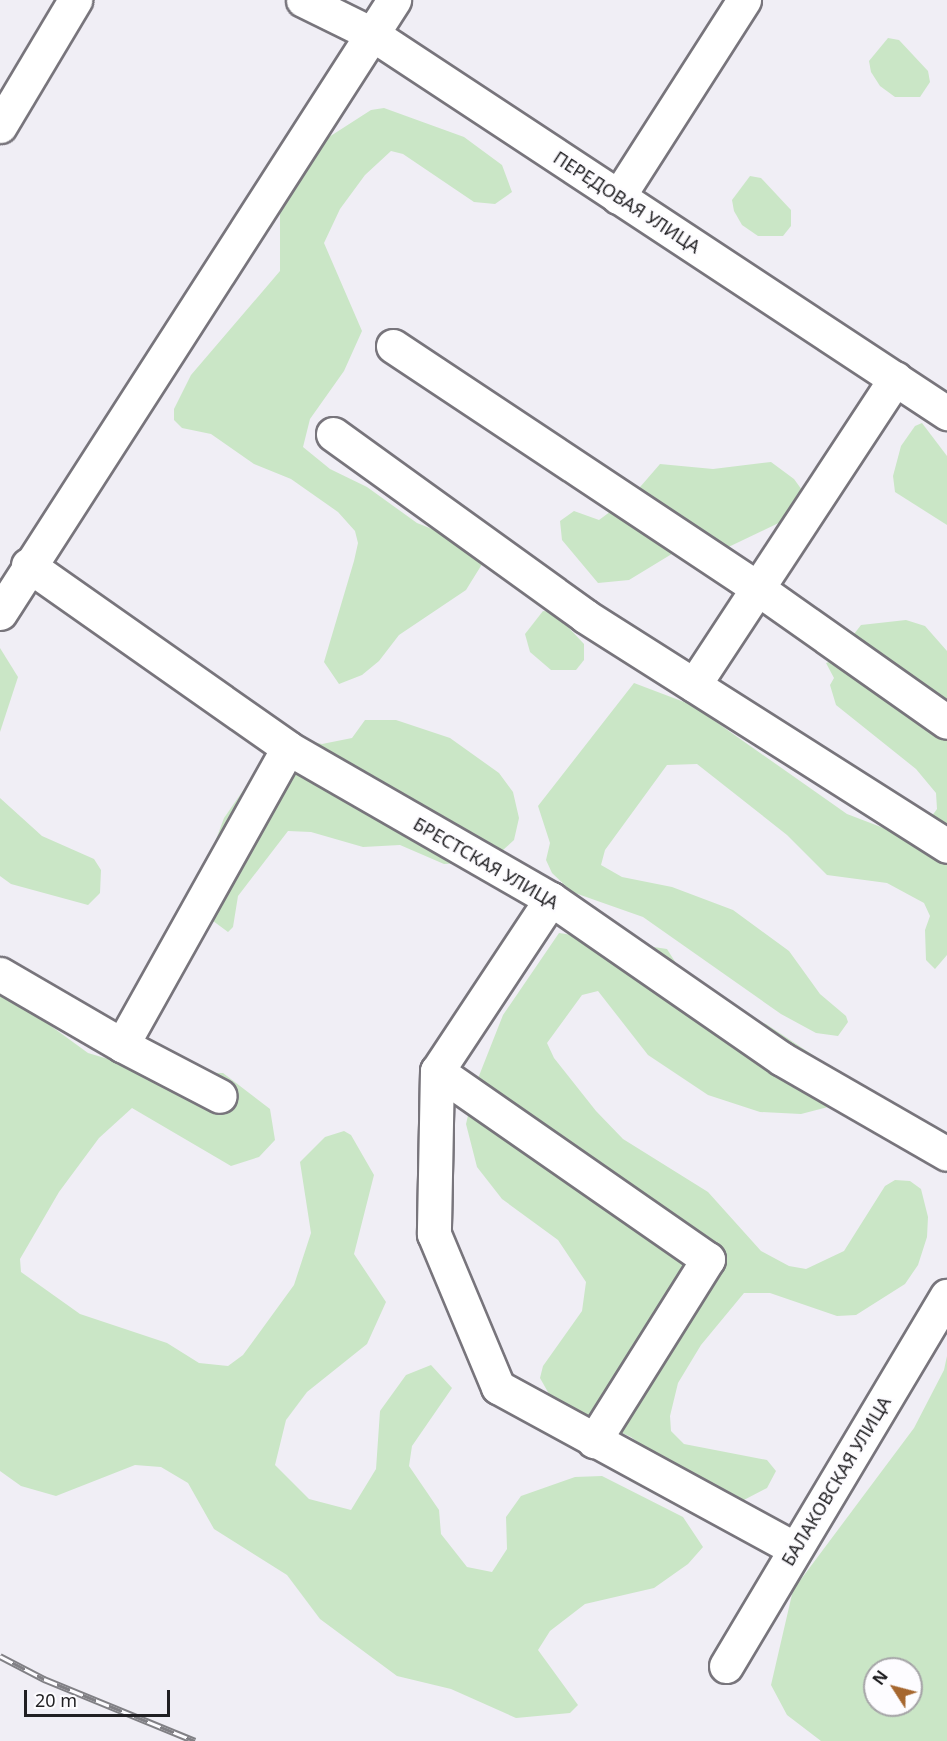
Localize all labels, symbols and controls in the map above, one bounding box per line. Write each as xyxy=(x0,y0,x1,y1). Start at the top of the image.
street label: ПЕРЕДОВАЯ УЛИЦА xyxy=(550,146,704,258)
street label: БРЕСТСКАЯ УЛИЦА xyxy=(410,813,562,913)
street label: БАЛАКОВСКАЯ УЛИЦА xyxy=(777,1392,895,1570)
north arrow xyxy=(863,1657,923,1717)
text: N xyxy=(867,1666,893,1689)
scale bar xyxy=(27,1678,172,1716)
text: 20 m xyxy=(35,1688,77,1712)

